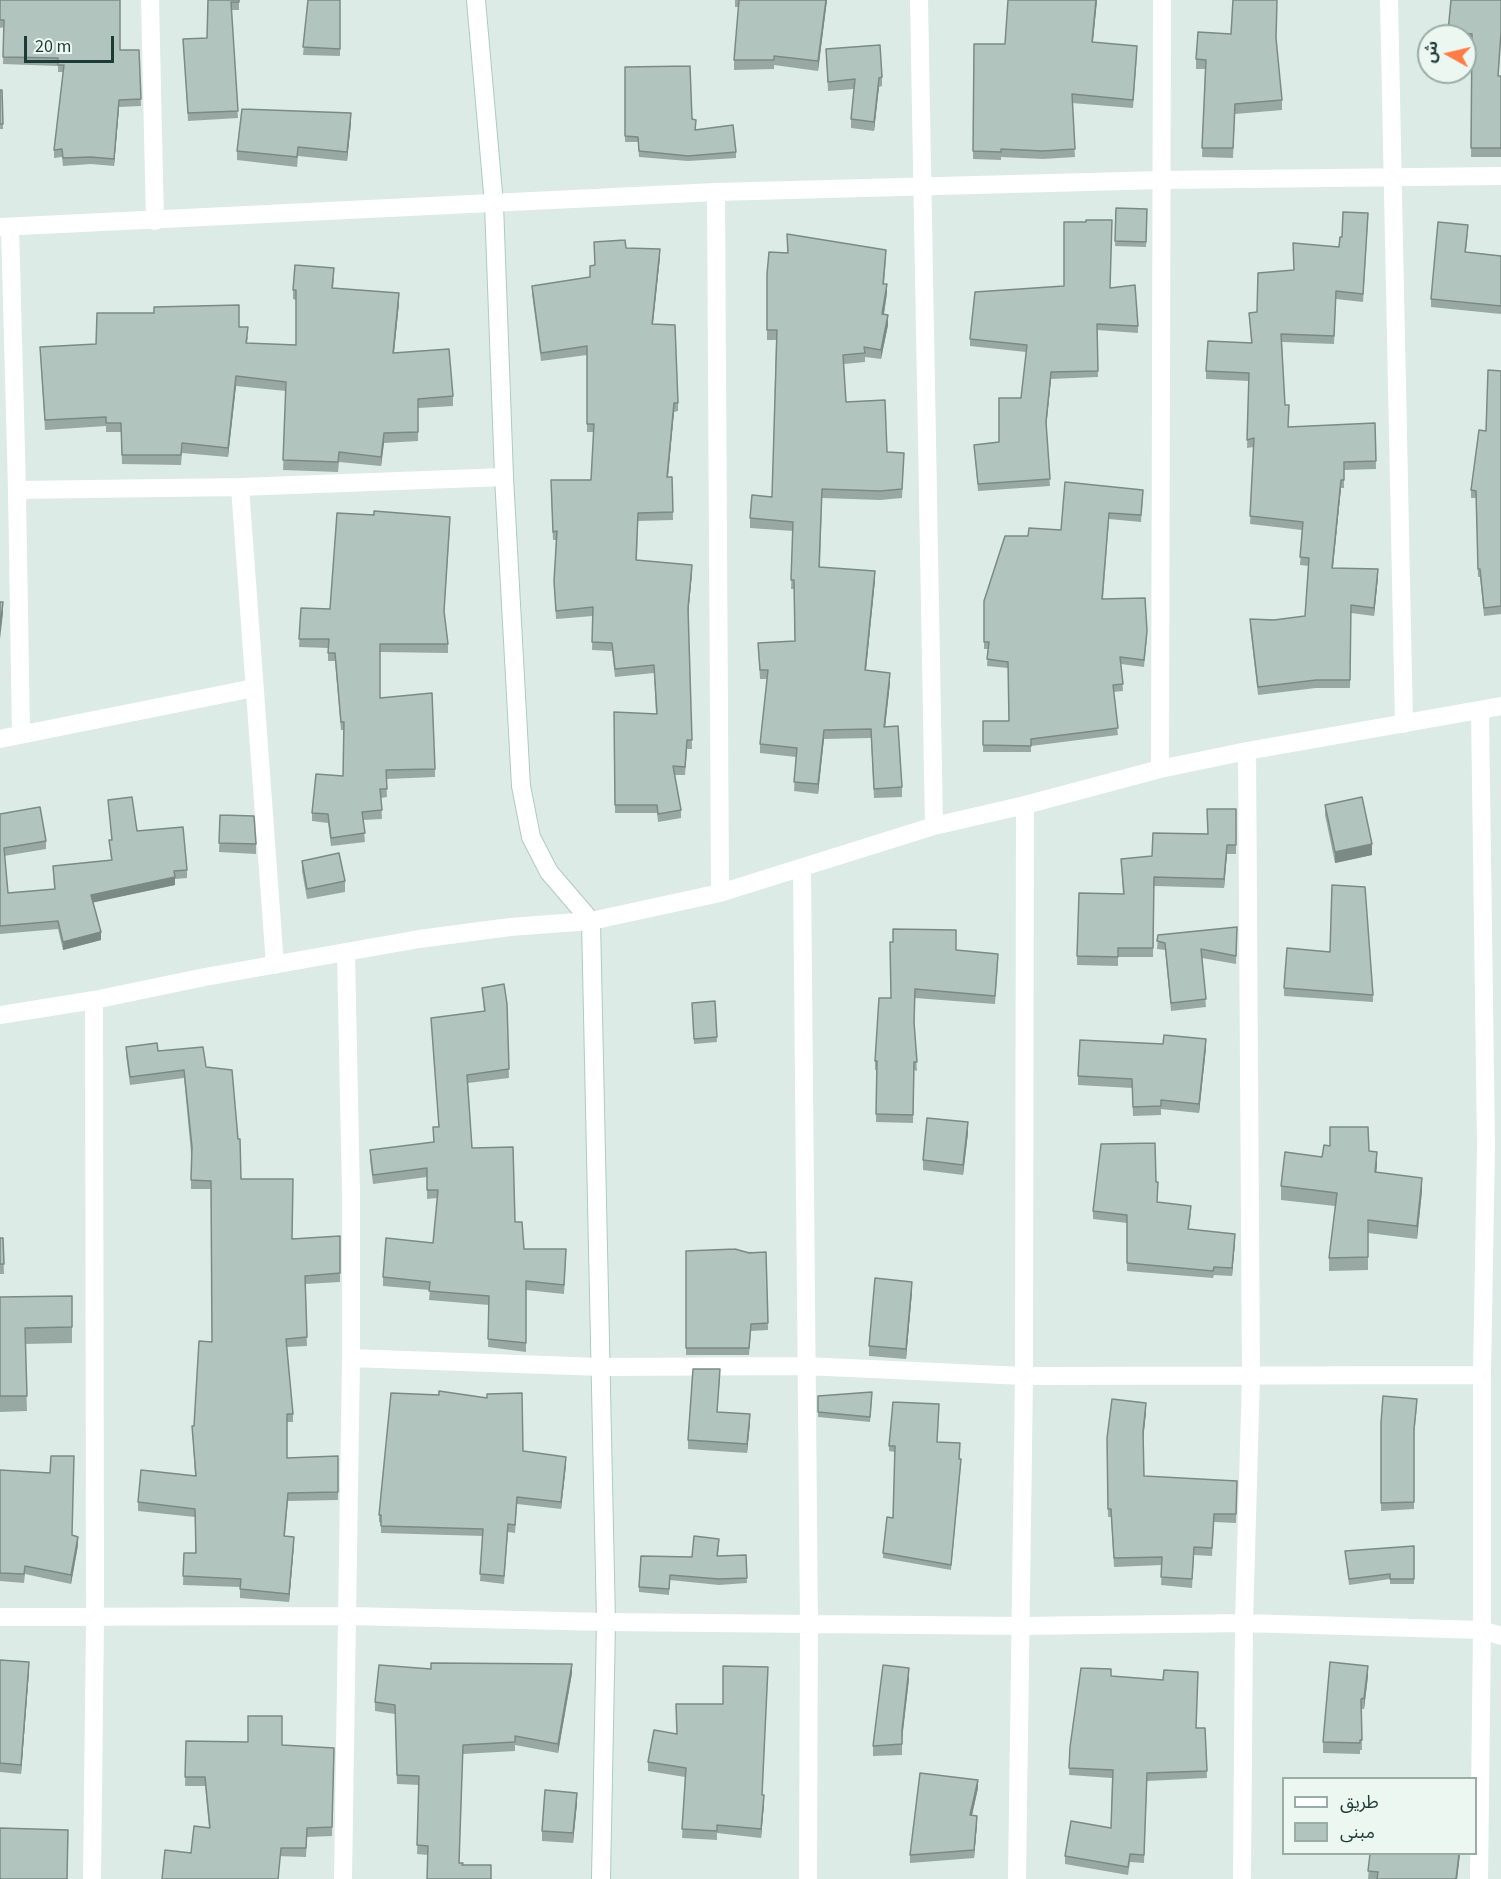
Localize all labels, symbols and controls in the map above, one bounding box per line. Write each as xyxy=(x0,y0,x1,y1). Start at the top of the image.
scale bar xyxy=(27,24,117,62)
north arrow xyxy=(1417,24,1477,84)
text: 20 m xyxy=(35,34,71,59)
text: ش xyxy=(1419,39,1444,64)
legend xyxy=(1282,1777,1477,1855)
text: طريق xyxy=(1340,1790,1379,1815)
text: مبنى xyxy=(1340,1820,1375,1845)

